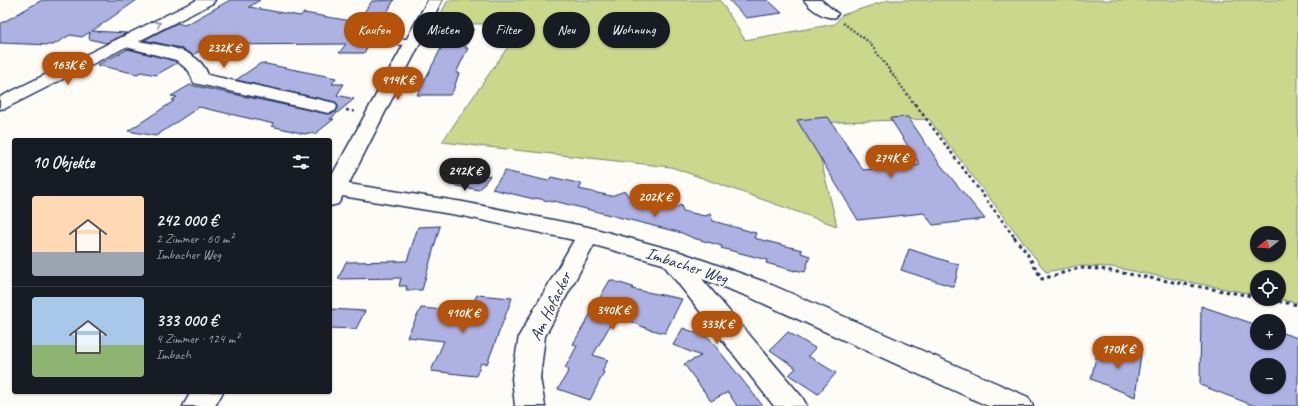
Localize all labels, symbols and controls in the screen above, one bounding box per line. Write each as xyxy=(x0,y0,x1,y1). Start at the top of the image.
chip: Kaufen xyxy=(344,12,405,48)
chip: Mieten xyxy=(413,12,474,48)
chip: Filter xyxy=(482,12,535,48)
chip: Neu xyxy=(543,12,590,48)
chip: Wohnung xyxy=(598,12,670,48)
one-way arrow xyxy=(153,21,161,29)
pin: 232K € xyxy=(191,35,257,69)
text: 232K € xyxy=(207,40,241,56)
pin: 163K € xyxy=(35,52,101,86)
text: 163K € xyxy=(51,57,85,73)
pin: 414K € xyxy=(365,67,431,101)
text: 414K € xyxy=(381,72,415,88)
pin: 274K € xyxy=(858,145,924,179)
text: 274K € xyxy=(874,150,908,166)
icon: filters xyxy=(290,151,312,173)
text: 10 Objekte xyxy=(32,152,95,173)
pin: 242K € xyxy=(432,158,498,192)
text: 242K € xyxy=(448,163,482,179)
pin: 202K € xyxy=(622,184,688,218)
text: 202K € xyxy=(638,189,672,205)
text: 242 000 € xyxy=(156,210,218,231)
icon: home xyxy=(64,212,112,260)
north arrow xyxy=(1250,226,1286,262)
map controls xyxy=(1250,226,1286,394)
text: 2 Zimmer · 60 m² xyxy=(156,231,233,247)
street label: Imbacher Weg xyxy=(643,242,731,289)
text: Imbacher Weg xyxy=(156,247,221,263)
street label: Am Hofacker xyxy=(525,267,577,344)
button: locate xyxy=(1250,270,1286,306)
pin: 340K € xyxy=(580,297,646,331)
pin: 410K € xyxy=(430,300,496,334)
text: 340K € xyxy=(596,302,630,318)
text: 410K € xyxy=(446,305,480,321)
text: 333 000 € xyxy=(156,310,218,331)
pin: 333K € xyxy=(684,311,750,345)
icon: home xyxy=(64,313,112,361)
button: + xyxy=(1250,314,1286,350)
text: 333K € xyxy=(700,316,734,332)
text: 4 Zimmer · 124 m² xyxy=(156,331,239,347)
pin: 170K € xyxy=(1085,336,1151,370)
text: 170K € xyxy=(1101,341,1135,357)
text: Imbach xyxy=(156,347,191,363)
button: − xyxy=(1250,358,1286,394)

